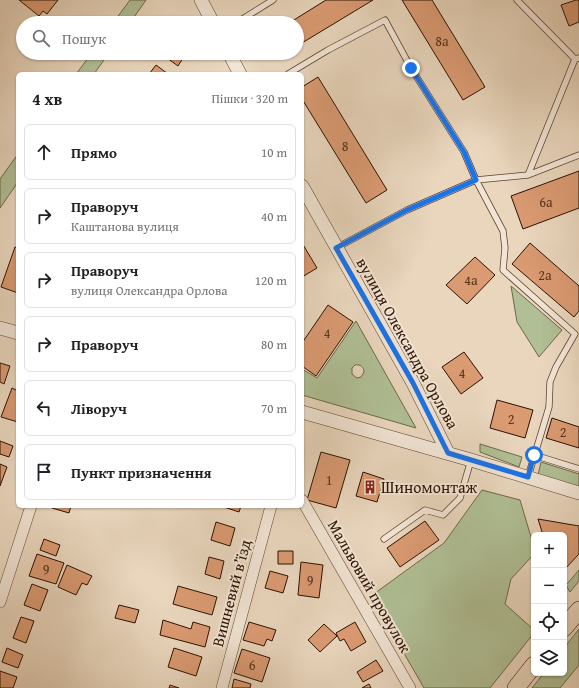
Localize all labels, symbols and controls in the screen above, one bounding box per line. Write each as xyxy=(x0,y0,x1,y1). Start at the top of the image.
search box xyxy=(16,16,304,60)
icon: search xyxy=(30,27,52,49)
text: Пошук xyxy=(62,28,106,49)
house number: 8а xyxy=(435,31,449,51)
route end xyxy=(402,59,420,77)
text: 4 хв xyxy=(32,86,62,111)
text: Пішки · 320 m xyxy=(211,89,288,108)
house number: 8 xyxy=(342,136,349,156)
icon: ahead xyxy=(33,141,55,163)
text: Прямо xyxy=(71,142,117,163)
text: 10 m xyxy=(261,143,287,162)
house number: 6а xyxy=(539,192,553,212)
text: Праворуч xyxy=(71,196,138,217)
icon: right xyxy=(33,205,55,227)
text: 40 m xyxy=(261,207,287,226)
text: Каштанова вулиця xyxy=(71,217,179,236)
street label: вулиця Олександра Орлова xyxy=(351,253,465,433)
text: Праворуч xyxy=(71,260,138,281)
house number: 2а xyxy=(538,265,552,285)
icon: right xyxy=(33,269,55,291)
house number: 4а xyxy=(464,270,478,290)
text: 120 m xyxy=(255,271,287,290)
text: вулиця Олександра Орлова xyxy=(71,281,227,300)
house number: 4 xyxy=(324,323,331,343)
icon: right xyxy=(33,333,55,355)
text: Праворуч xyxy=(71,334,138,355)
text: 80 m xyxy=(261,335,287,354)
house number: 4 xyxy=(459,363,466,383)
icon: left xyxy=(33,397,55,419)
text: Ліворуч xyxy=(71,398,127,419)
text: 70 m xyxy=(261,399,287,418)
house number: 2 xyxy=(508,409,514,429)
house number: 2 xyxy=(560,422,566,442)
route start xyxy=(525,446,543,464)
icon: arrive xyxy=(33,461,55,483)
text: Пункт призначення xyxy=(71,462,212,483)
house number: 1 xyxy=(326,470,332,490)
place label: Шиномонтаж xyxy=(381,475,478,499)
building icon: Шиномонтаж xyxy=(362,479,378,495)
street label: Мальвовий провулок xyxy=(322,515,418,657)
map controls xyxy=(531,532,567,676)
button: + xyxy=(531,532,567,568)
street label: Вишневий в’їзд xyxy=(205,536,257,649)
house number: 9 xyxy=(43,559,50,579)
button: − xyxy=(531,568,567,604)
house number: 9 xyxy=(307,570,314,590)
button: locate xyxy=(531,604,567,640)
button: layers xyxy=(531,640,567,676)
house number: 6 xyxy=(249,655,256,675)

